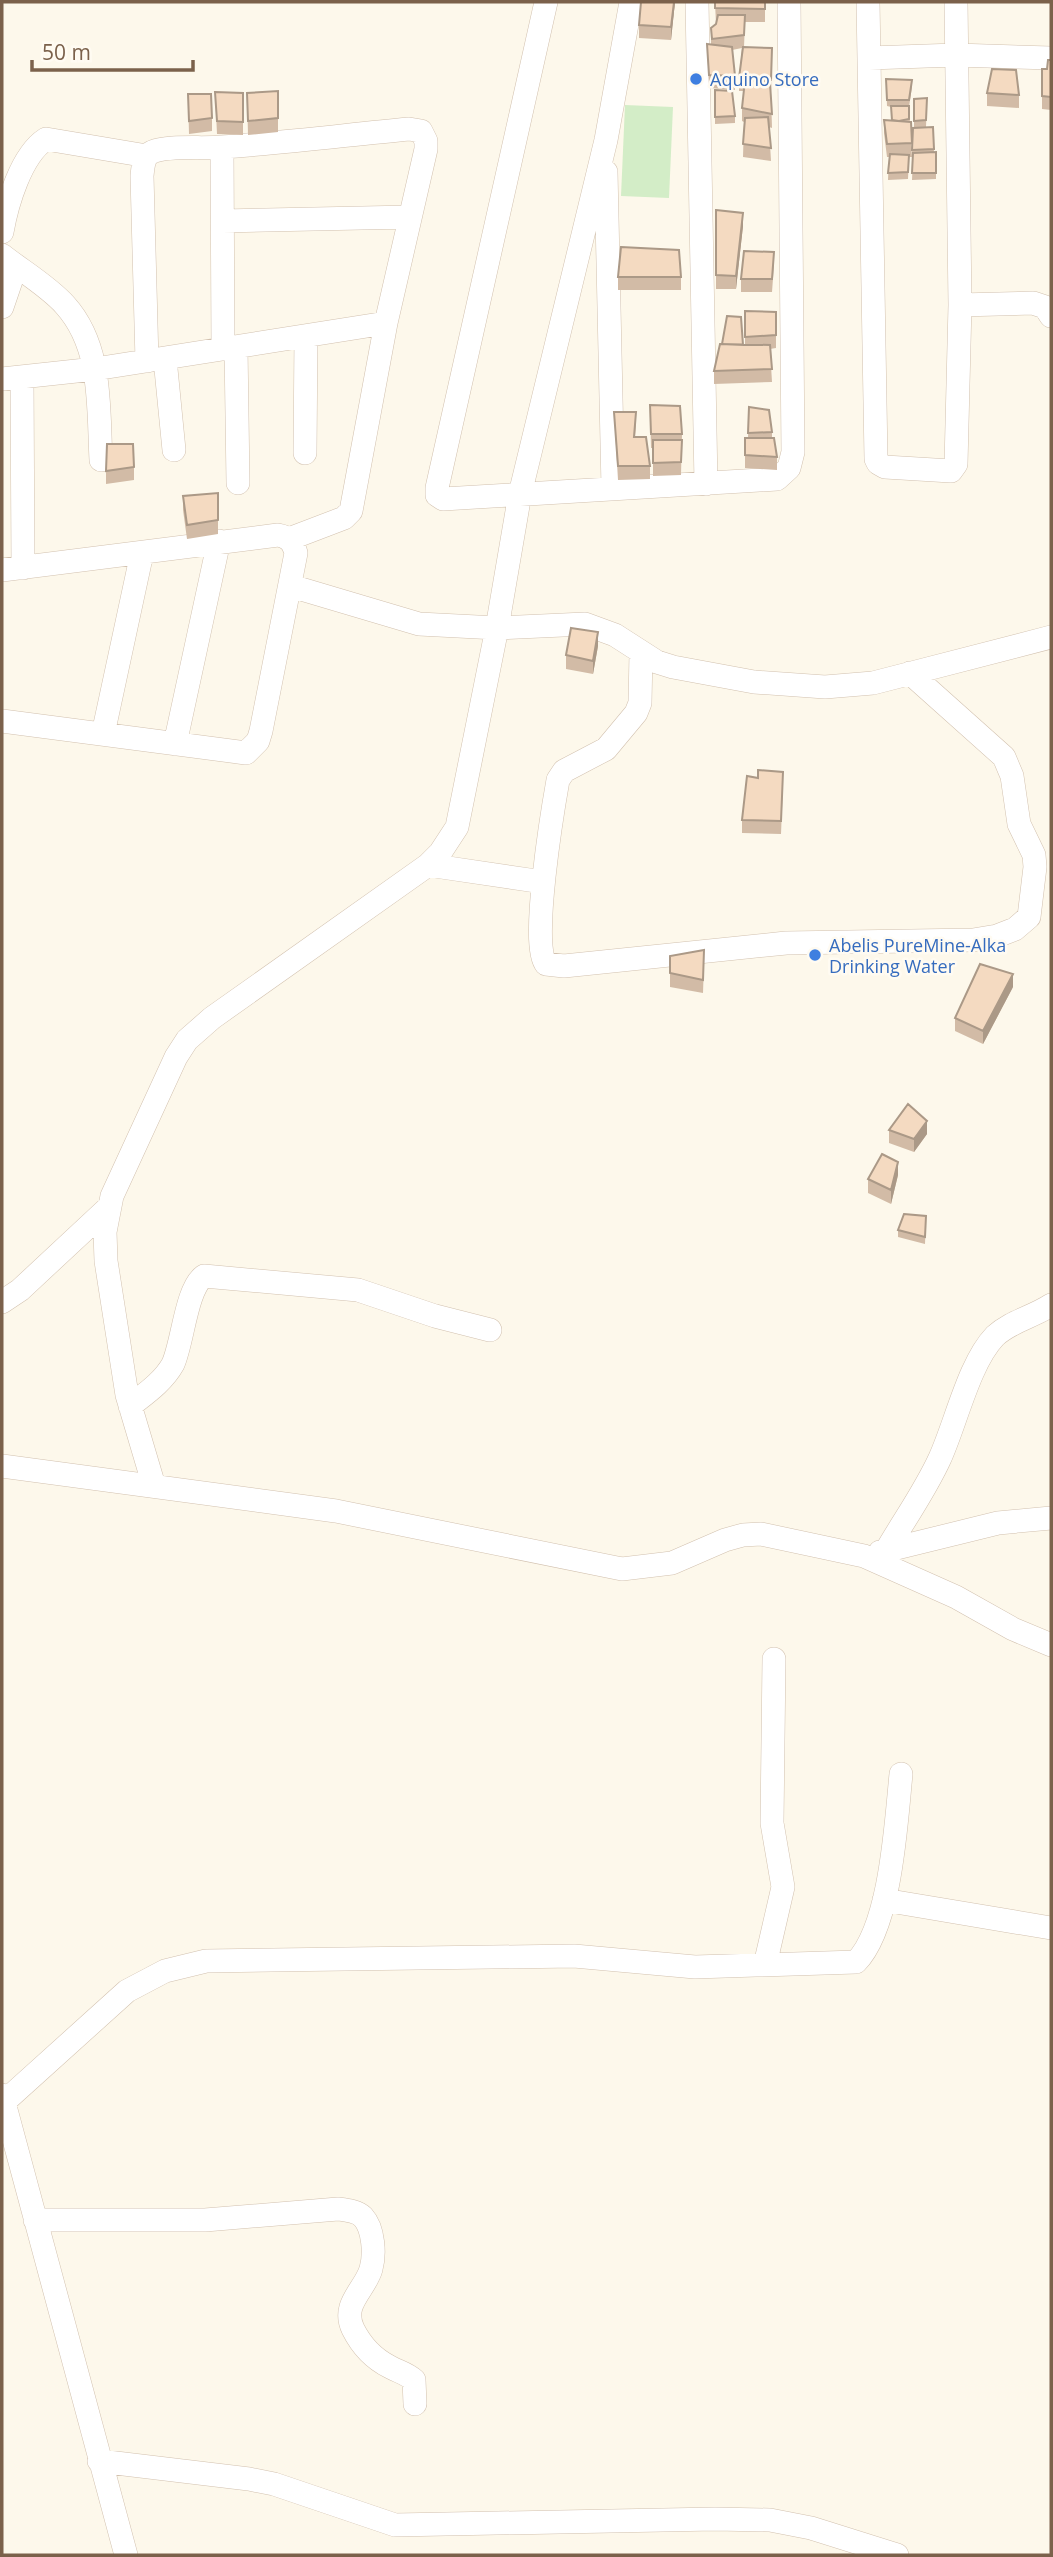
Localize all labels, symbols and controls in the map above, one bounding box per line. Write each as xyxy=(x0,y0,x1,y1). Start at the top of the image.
scale bar xyxy=(32,28,192,72)
text: 50 m xyxy=(42,38,91,66)
place label: Aquino Store xyxy=(710,67,819,91)
marker: Aquino Store xyxy=(688,71,704,87)
place label: Abelis PureMine-Alka Drinking Water xyxy=(829,933,1006,978)
marker: Abelis PureMine-Alka Drinking Water xyxy=(807,947,823,963)

